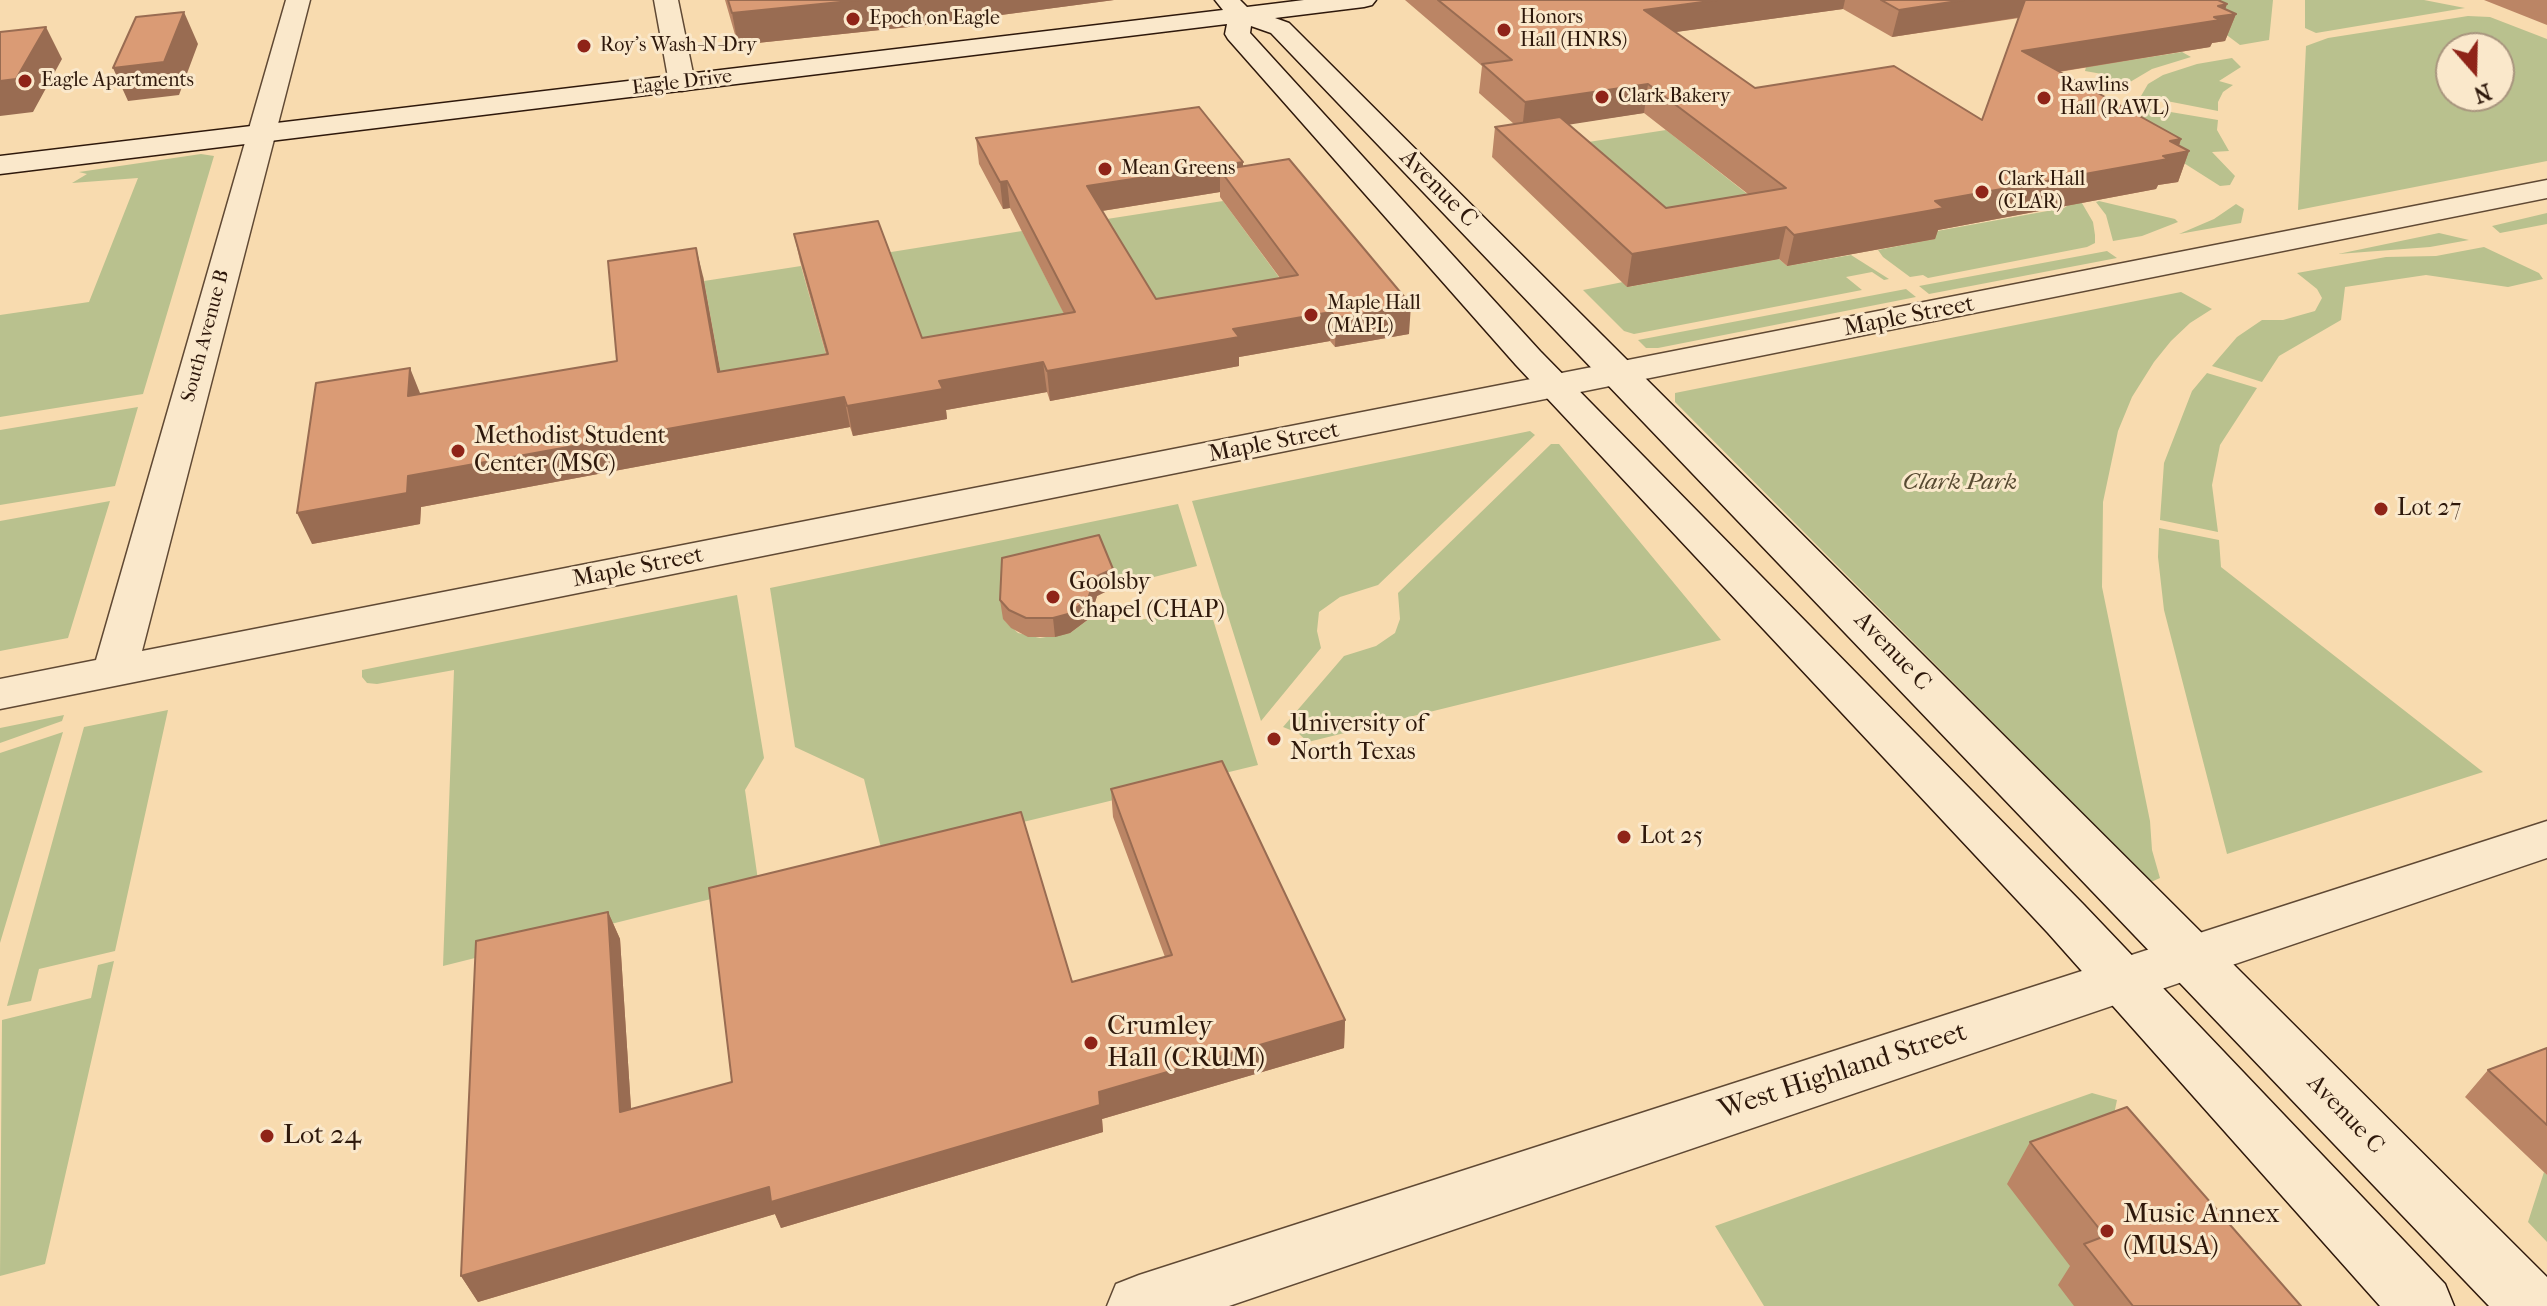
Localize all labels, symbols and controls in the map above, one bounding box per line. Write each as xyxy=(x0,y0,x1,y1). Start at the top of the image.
place label: Honors Hall (HNRS) xyxy=(1520,6,1627,53)
place label: Epoch on Eagle xyxy=(869,7,1000,31)
marker: Epoch on Eagle xyxy=(844,10,862,28)
marker: Honors Hall (HNRS) xyxy=(1495,21,1513,39)
north arrow xyxy=(2435,32,2515,112)
place label: Roy's Wash-N-Dry xyxy=(600,34,757,58)
marker: Roy's Wash-N-Dry xyxy=(575,37,593,55)
street label: Eagle Drive xyxy=(631,65,733,101)
place label: Eagle Apartments xyxy=(41,69,194,93)
marker: Eagle Apartments xyxy=(16,72,34,90)
place label: Rawlins Hall (RAWL) xyxy=(2060,74,2169,121)
text: N xyxy=(2470,78,2495,108)
place label: Clark Bakery xyxy=(1618,85,1730,109)
marker: Clark Bakery xyxy=(1593,88,1611,106)
marker: Rawlins Hall (RAWL) xyxy=(2035,89,2053,107)
street label: Avenue C xyxy=(1393,144,1483,234)
place label: Mean Greens xyxy=(1121,157,1235,181)
marker: Mean Greens xyxy=(1096,160,1114,178)
place label: Clark Hall (CLAR) xyxy=(1998,168,2085,215)
marker: Clark Hall (CLAR) xyxy=(1973,183,1991,201)
street label: South Avenue B xyxy=(177,267,235,405)
street label: Maple Street xyxy=(1841,290,1977,344)
place label: Maple Hall (MAPL) xyxy=(1327,292,1421,339)
marker: Maple Hall (MAPL) xyxy=(1302,306,1320,324)
street label: Maple Street xyxy=(1206,416,1342,470)
place label: Methodist Student Center (MSC) xyxy=(474,423,666,479)
marker: Methodist Student Center (MSC) xyxy=(449,442,467,460)
park label: Clark Park xyxy=(1903,469,2017,497)
place label: Lot 27 xyxy=(2397,495,2461,523)
marker: Lot 27 xyxy=(2372,500,2390,518)
street label: Maple Street xyxy=(570,541,706,595)
place label: Goolsby Chapel (CHAP) xyxy=(1069,569,1225,625)
marker: Goolsby Chapel (CHAP) xyxy=(1044,588,1062,606)
street label: Avenue C xyxy=(1847,606,1937,698)
place label: University of North Texas xyxy=(1290,711,1425,767)
marker: University of North Texas xyxy=(1265,730,1283,748)
place label: Lot 25 xyxy=(1640,823,1703,851)
marker: Lot 25 xyxy=(1615,828,1633,846)
place label: Crumley Hall (CRUM) xyxy=(1107,1010,1265,1076)
street label: West Highland Street xyxy=(1715,1016,1971,1128)
marker: Crumley Hall (CRUM) xyxy=(1082,1034,1100,1052)
street label: Avenue C xyxy=(2300,1069,2390,1161)
place label: Lot 24 xyxy=(283,1119,361,1153)
marker: Lot 24 xyxy=(258,1127,276,1145)
place label: Music Annex (MUSA) xyxy=(2123,1198,2280,1264)
marker: Music Annex (MUSA) xyxy=(2098,1222,2116,1240)

